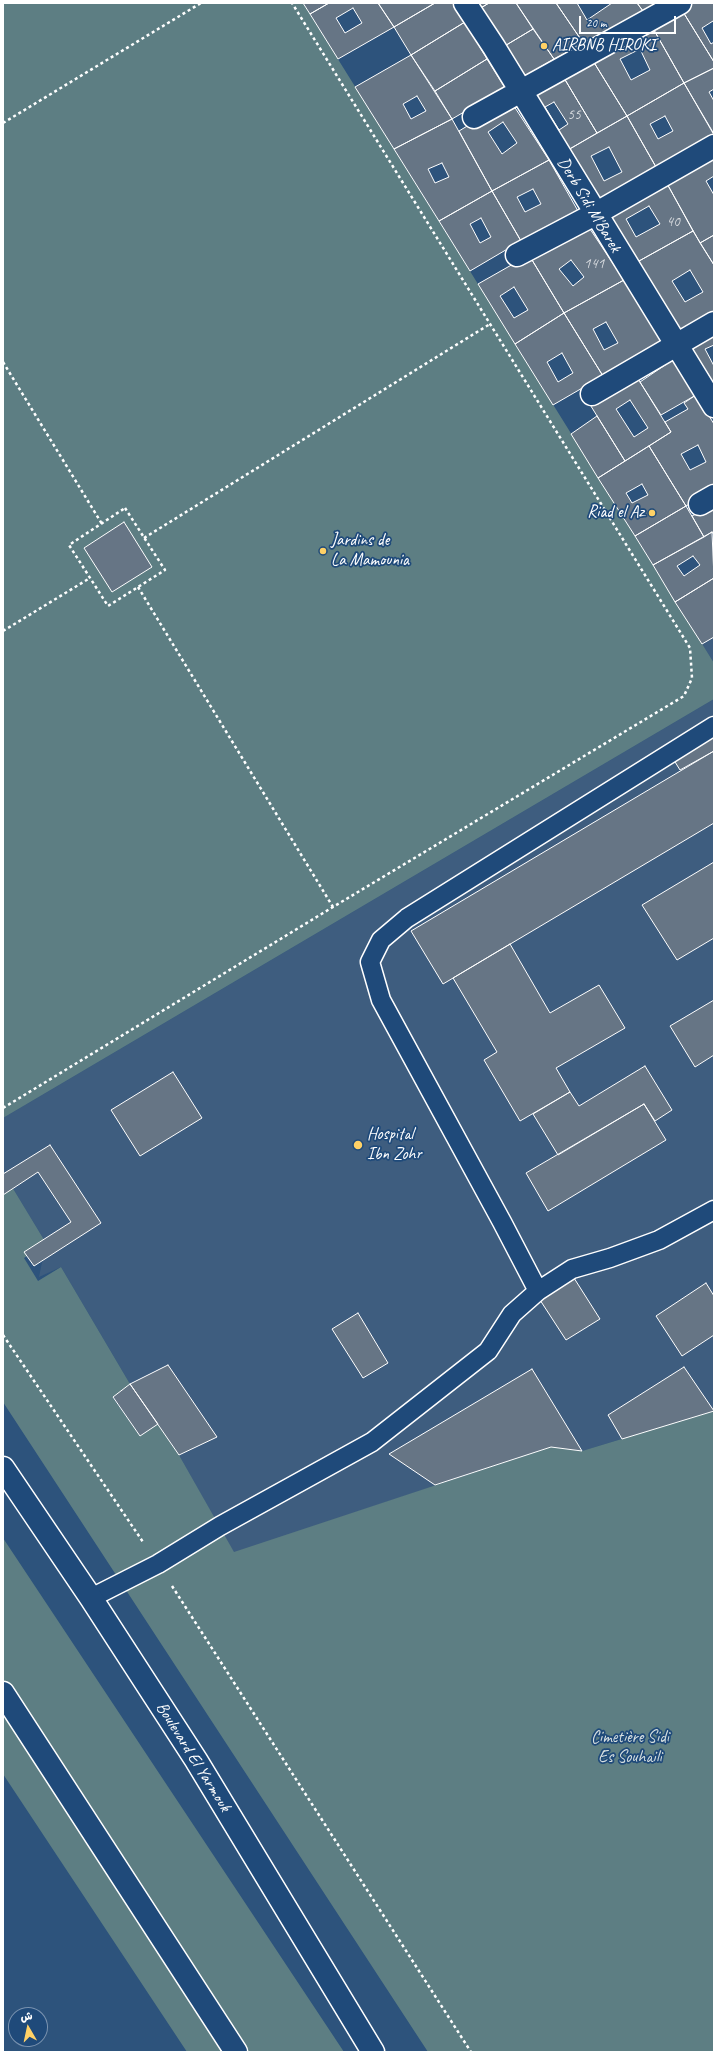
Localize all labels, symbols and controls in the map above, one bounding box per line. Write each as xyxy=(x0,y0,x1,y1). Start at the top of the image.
scale bar xyxy=(581,8,678,34)
text: 20 m xyxy=(586,15,606,31)
place label: AIRBNB HIROKI xyxy=(552,36,656,56)
marker: AIRBNB HIROKI xyxy=(539,41,549,51)
house number: 55 xyxy=(567,106,581,124)
street label: Derb Sidi M'Barek xyxy=(553,154,625,256)
house number: 40 xyxy=(666,213,680,231)
house number: 141 xyxy=(584,255,604,273)
place label: Riad el Az xyxy=(587,503,644,523)
marker: Riad el Az xyxy=(647,508,657,518)
place label: Jardins de La Mamounia xyxy=(331,531,409,571)
marker: Jardins de La Mamounia xyxy=(318,546,328,556)
place label: Hospital Ibn Zohr xyxy=(367,1125,422,1165)
marker: Hospital Ibn Zohr xyxy=(352,1139,364,1151)
street label: Boulevard El Yarmouk xyxy=(151,1698,235,1816)
park label: Cimetière Sidi Es Souhaili xyxy=(591,1728,669,1768)
north arrow xyxy=(8,2007,48,2047)
text: ش xyxy=(19,2008,33,2024)

